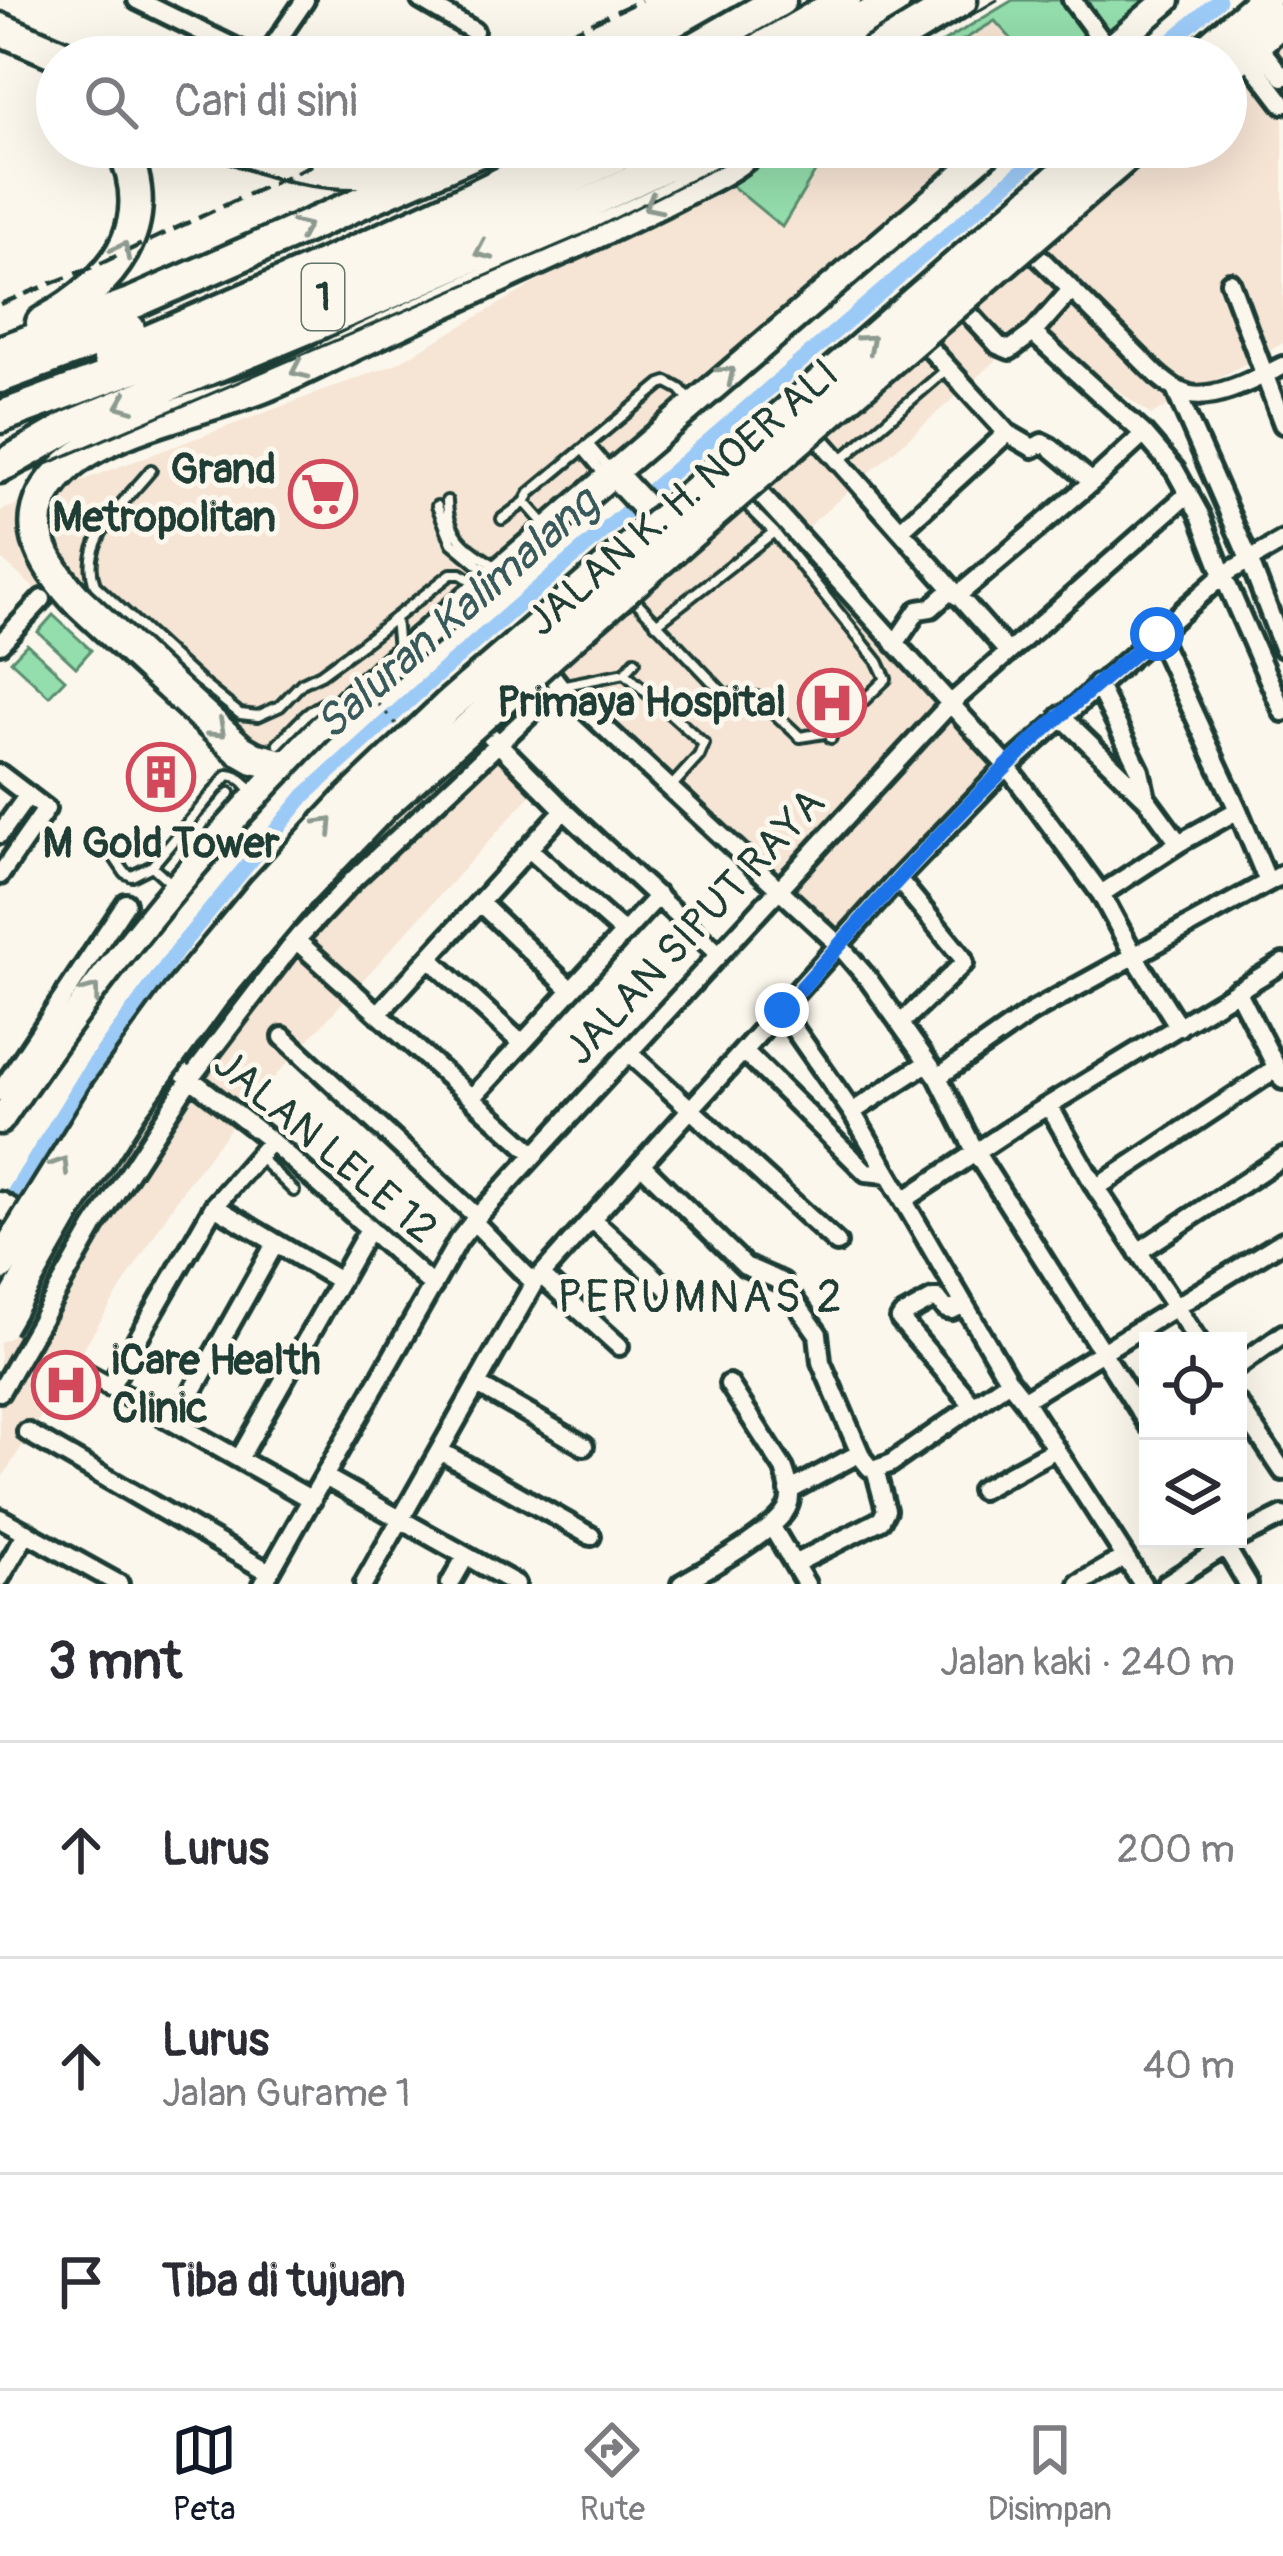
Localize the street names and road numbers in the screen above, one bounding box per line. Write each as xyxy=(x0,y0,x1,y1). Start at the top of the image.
road number: 1 xyxy=(302,264,344,330)
street label: JALAN K. H. NOER ALI xyxy=(516,348,850,648)
street label: JALAN SIPUT RAYA xyxy=(554,778,836,1076)
street label: JALAN LELE 12 xyxy=(203,1038,447,1256)

